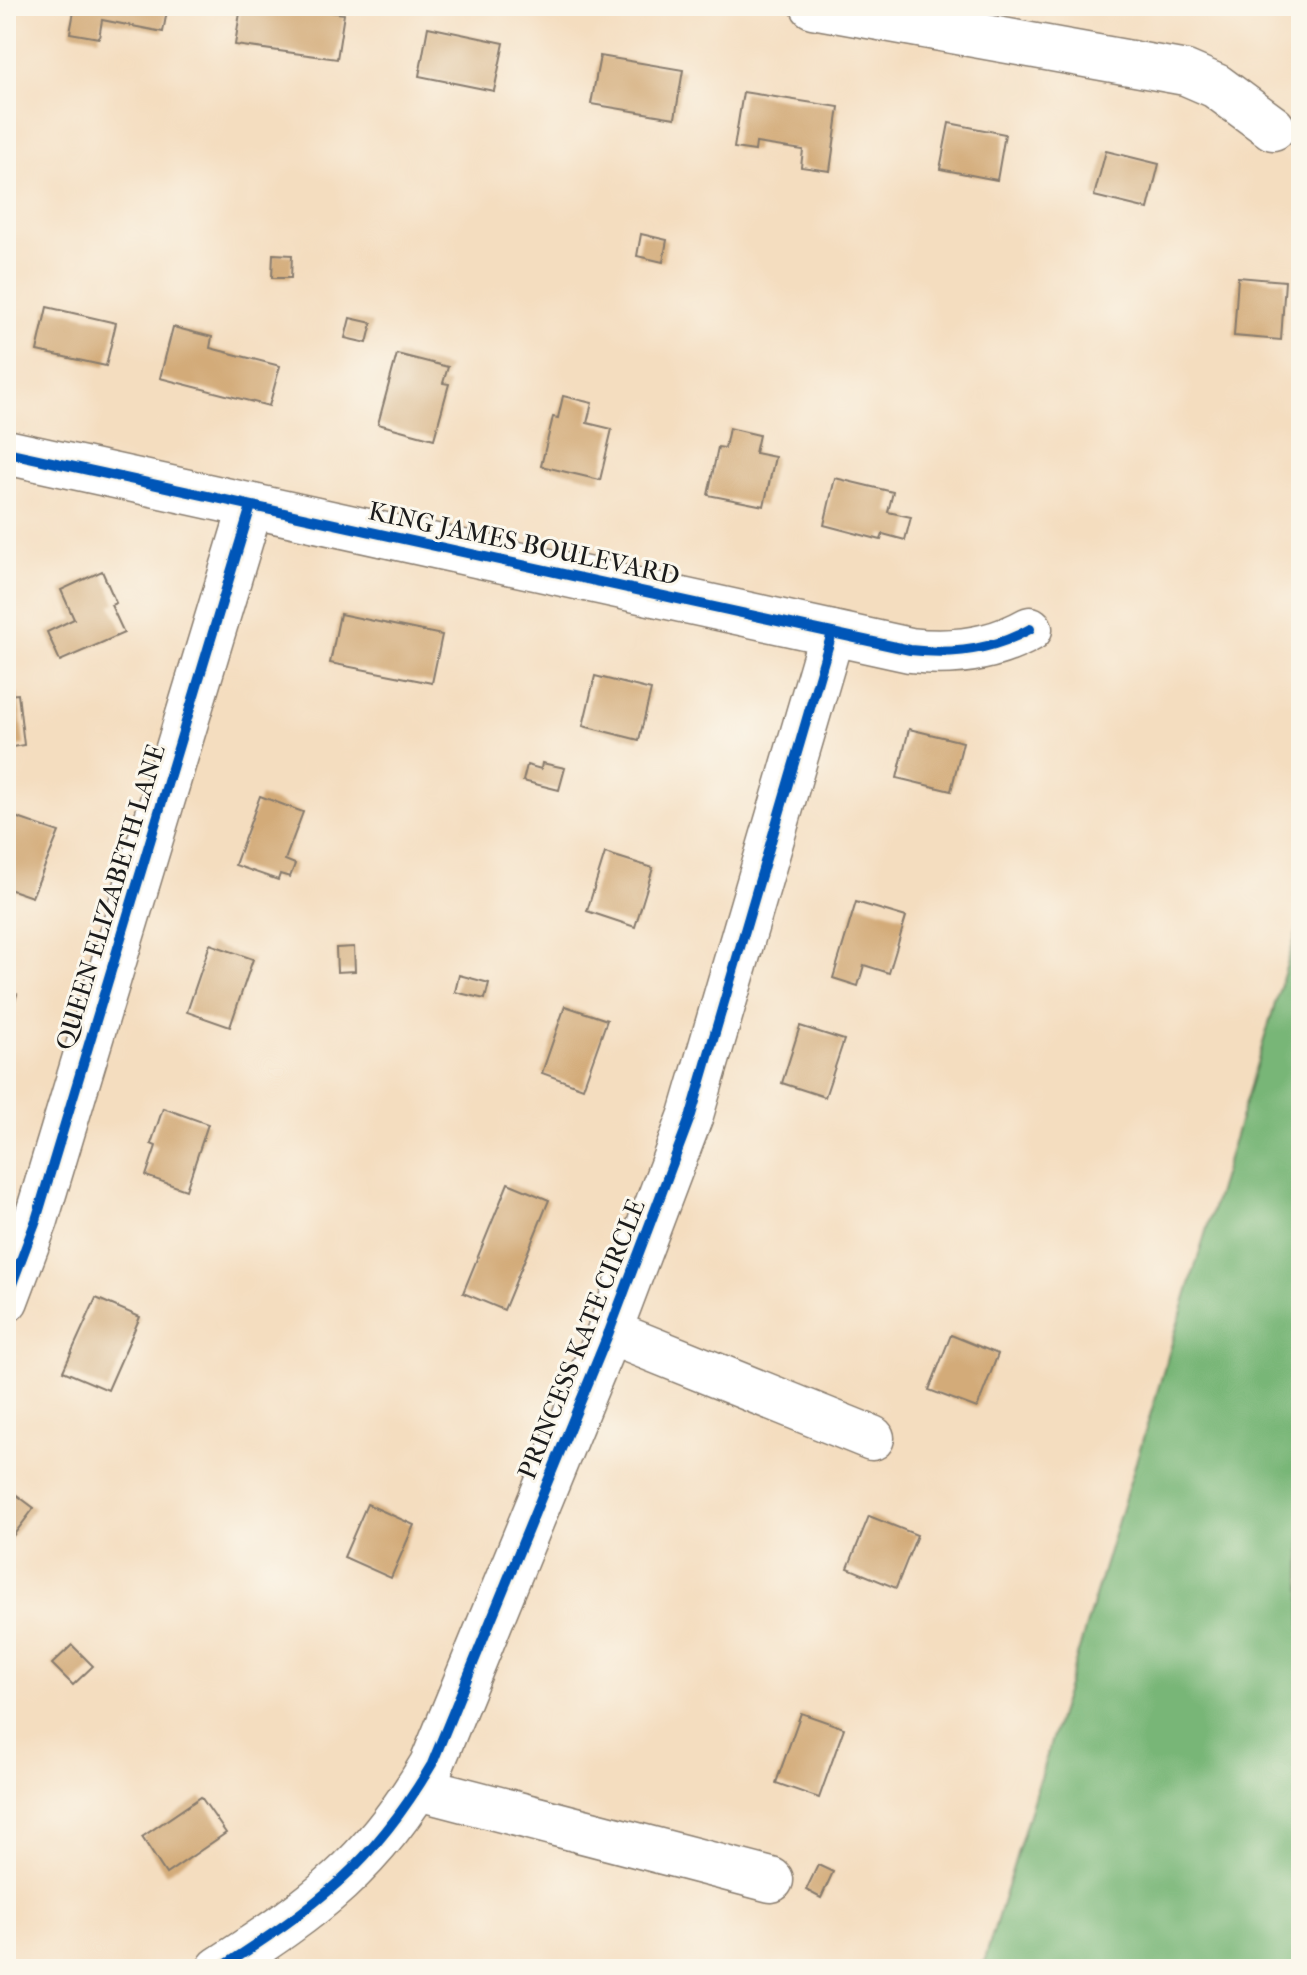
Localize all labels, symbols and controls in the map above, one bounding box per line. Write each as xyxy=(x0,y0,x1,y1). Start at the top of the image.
street label: KING JAMES BOULEVARD xyxy=(365,495,682,592)
street label: QUEEN ELIZABETH LANE xyxy=(49,740,172,1054)
street label: PRINCESS KATE CIRCLE xyxy=(511,1195,652,1484)

